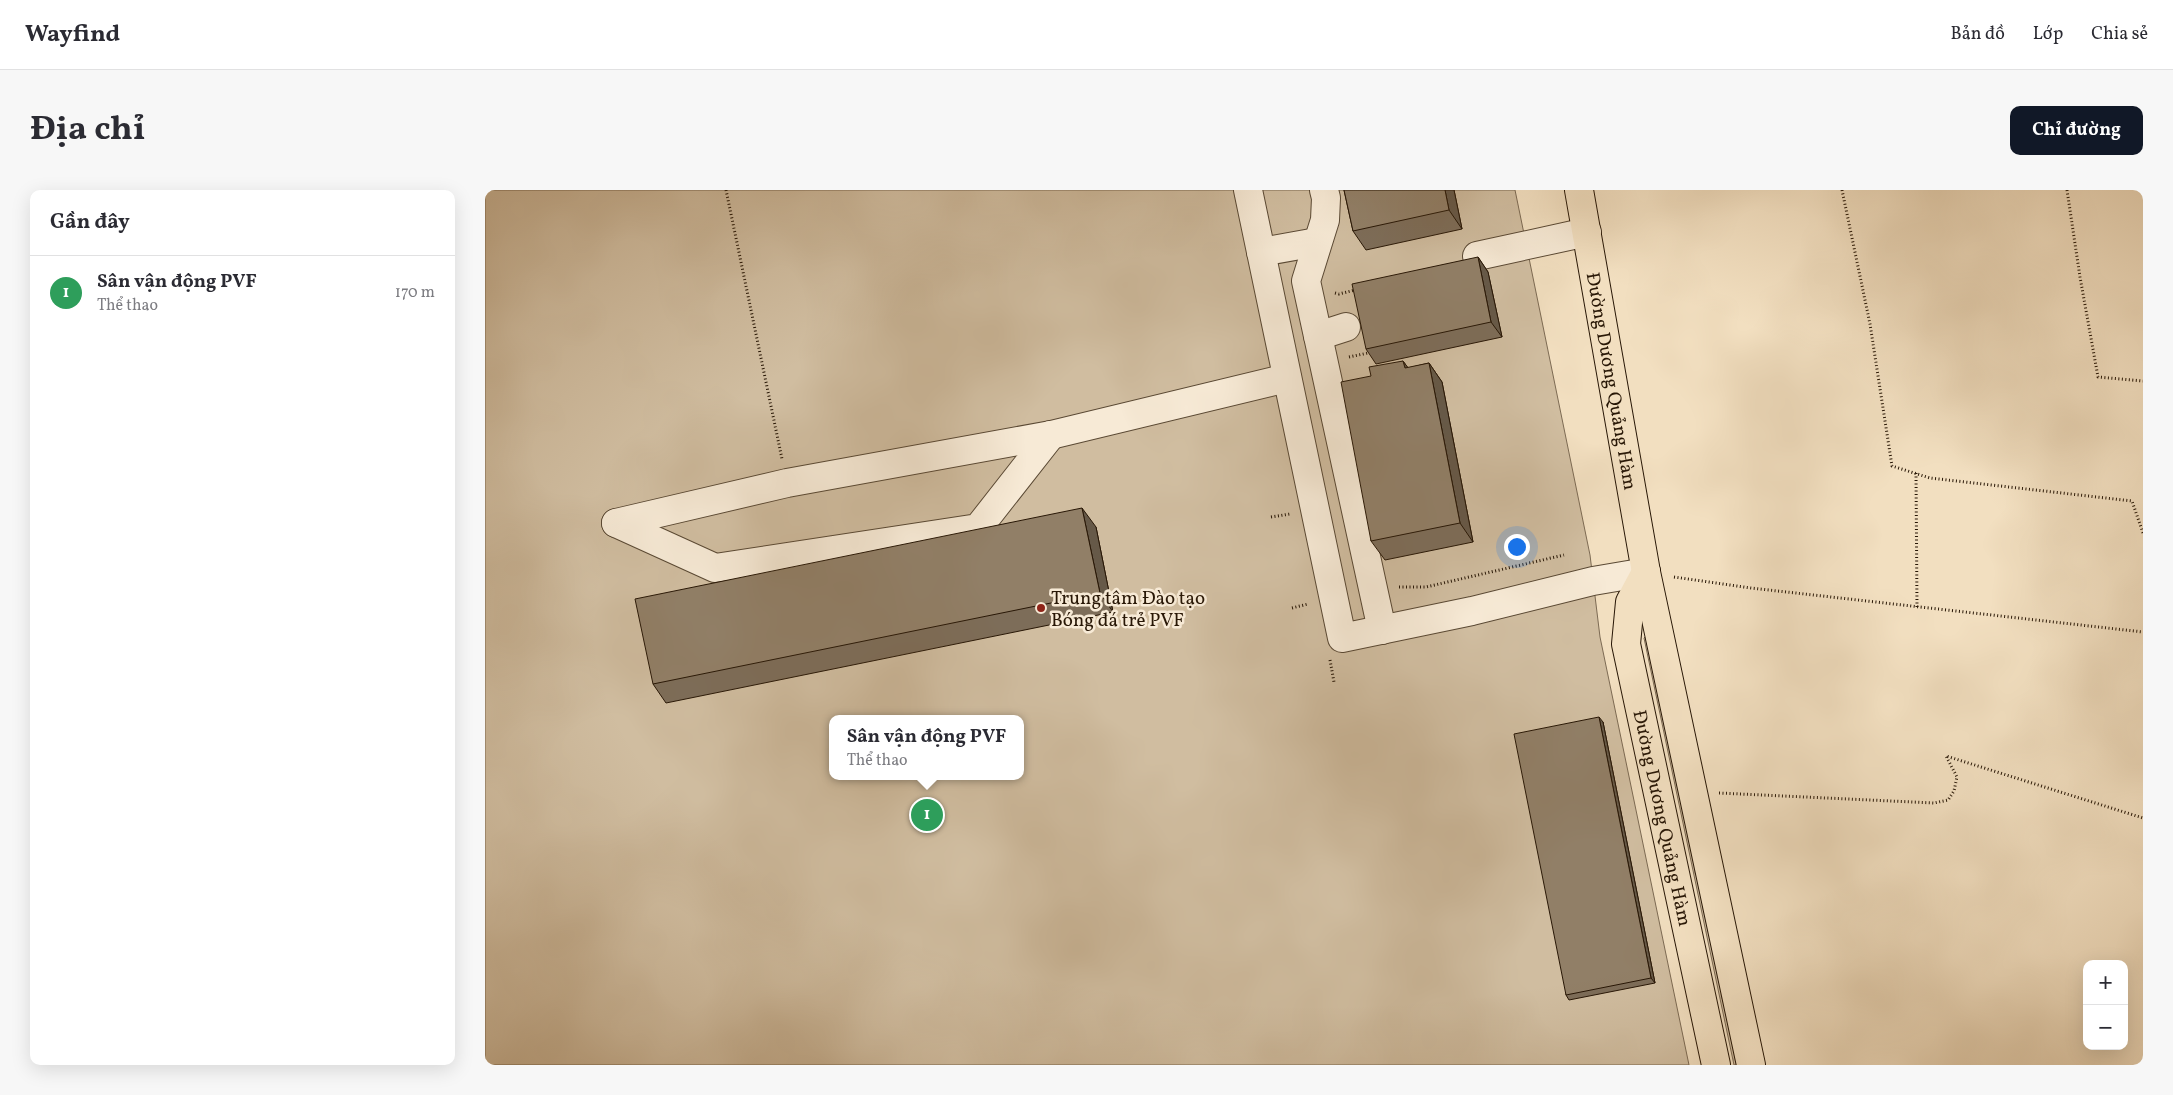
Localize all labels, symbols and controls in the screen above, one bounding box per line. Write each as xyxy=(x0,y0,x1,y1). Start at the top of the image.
text: Wayfind xyxy=(25,18,120,52)
text: Bản đồ xyxy=(1951,22,2005,47)
text: Lớp xyxy=(2033,22,2063,47)
text: Chia sẻ xyxy=(2091,22,2148,47)
text: Địa chỉ xyxy=(30,106,145,154)
button: Chỉ đường xyxy=(2010,106,2143,155)
text: Gần đây xyxy=(50,208,130,237)
text: Sân vận động PVF xyxy=(97,269,257,295)
street label: Đường Dương Quảng Hàm xyxy=(1579,271,1642,493)
text: 1 xyxy=(63,282,69,304)
text: 170 m xyxy=(395,282,435,304)
text: Thể thao xyxy=(97,295,158,317)
your location xyxy=(1504,534,1530,560)
place label: Trung tâm Đào tạo Bóng đá trẻ PVF xyxy=(1051,586,1205,634)
marker: Trung tâm Đào tạo Bóng đá trẻ PVF xyxy=(1035,602,1047,614)
street label: Đường Dương Quảng Hàm xyxy=(1625,708,1697,929)
popup xyxy=(829,715,1024,780)
text: Sân vận động PVF xyxy=(847,724,1006,750)
text: Thể thao xyxy=(847,750,908,772)
pin: 1 xyxy=(911,796,943,834)
map controls xyxy=(2083,960,2128,1050)
button: + xyxy=(2083,960,2128,1005)
button: − xyxy=(2083,1005,2128,1050)

